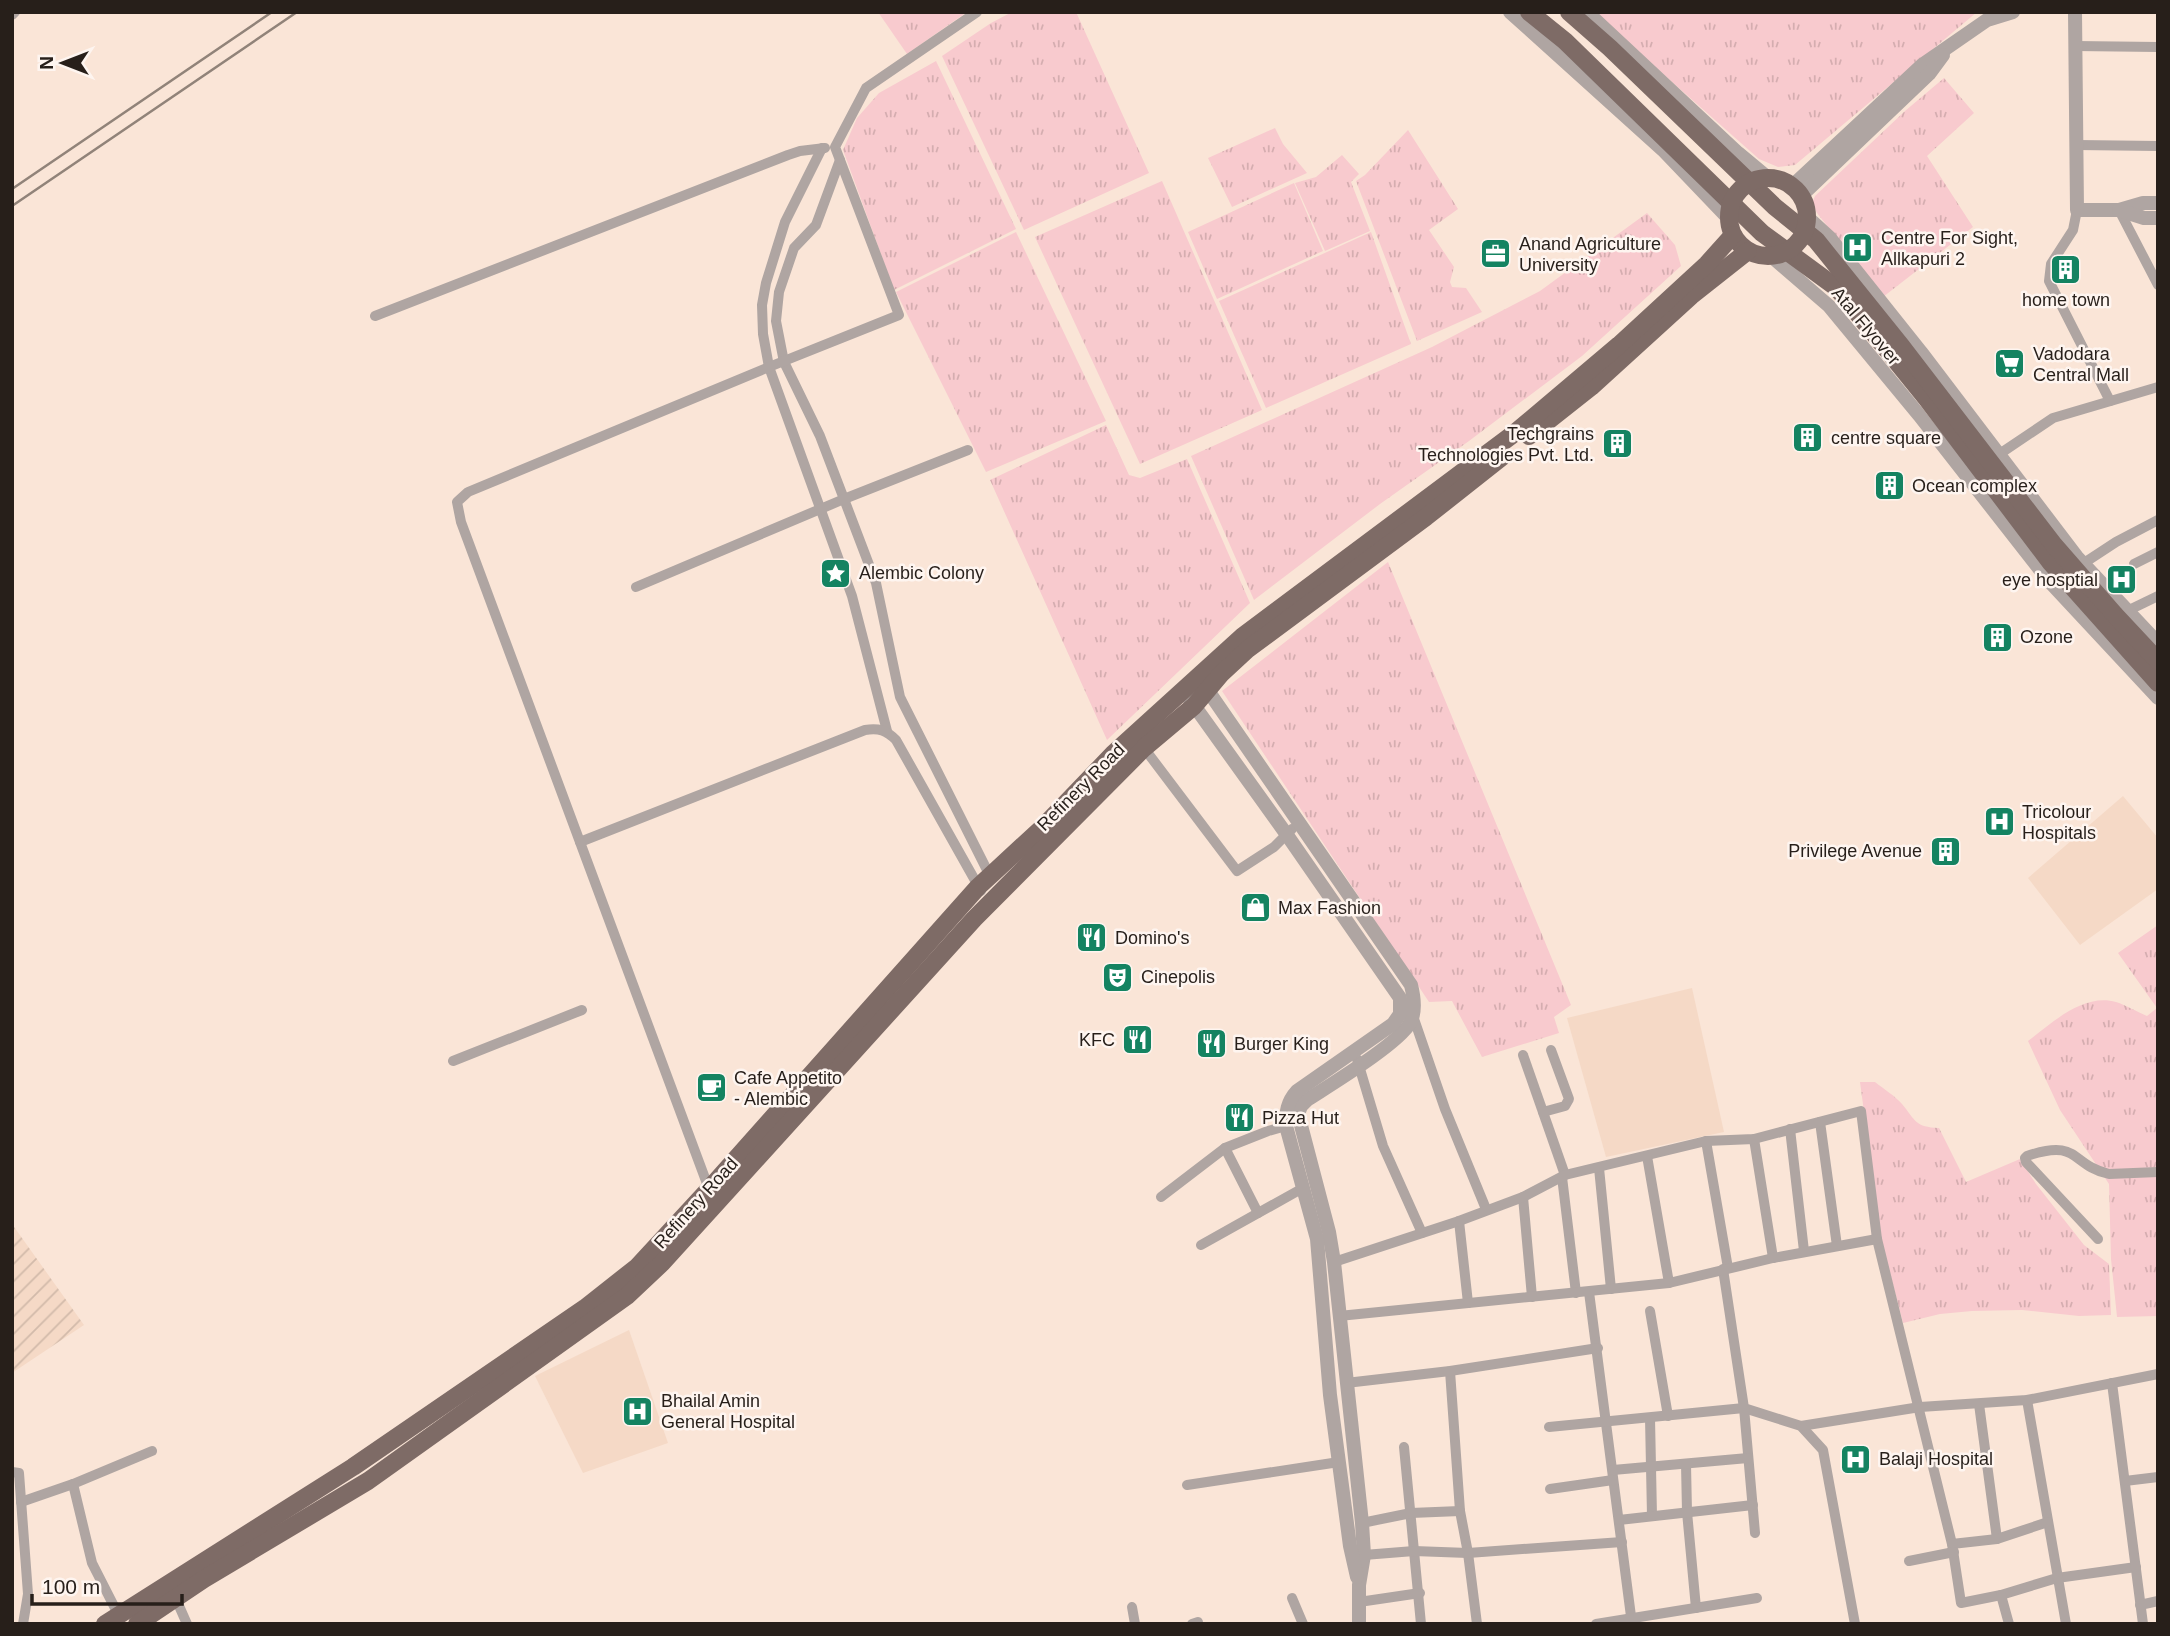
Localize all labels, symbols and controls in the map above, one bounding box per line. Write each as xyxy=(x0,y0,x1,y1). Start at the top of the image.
north arrow xyxy=(28,28,98,98)
text: N xyxy=(36,56,57,70)
place label: Centre For Sight, Allkapuri 2 xyxy=(1881,228,2018,269)
hospital icon: Centre For Sight, Allkapuri 2 xyxy=(1841,231,1875,265)
place label: Anand Agriculture University xyxy=(1519,234,1661,275)
office icon: Anand Agriculture University xyxy=(1479,237,1513,271)
building icon: home town xyxy=(2049,252,2083,286)
street label: Atal Flyover xyxy=(1828,283,1904,369)
place label: home town xyxy=(2022,290,2110,310)
place label: Vadodara Central Mall xyxy=(2033,344,2129,385)
supermarket icon: Vadodara Central Mall xyxy=(1993,347,2027,381)
building icon: centre square xyxy=(1791,421,1825,455)
place label: Techgrains Technologies Pvt. Ltd. xyxy=(1418,424,1594,465)
building icon: Techgrains Technologies Pvt. Ltd. xyxy=(1600,427,1634,461)
place label: centre square xyxy=(1831,428,1941,448)
building icon: Ocean complex xyxy=(1872,469,1906,503)
place label: Ocean complex xyxy=(1912,476,2037,496)
place icon: Alembic Colony xyxy=(819,556,853,590)
place label: Alembic Colony xyxy=(859,563,984,583)
hospital icon: eye hosptial xyxy=(2104,563,2138,597)
place label: eye hosptial xyxy=(2002,570,2098,590)
building icon: Ozone xyxy=(1980,620,2014,654)
place label: Ozone xyxy=(2020,627,2073,647)
street label: Refinery Road xyxy=(1033,739,1129,835)
place label: Tricolour Hospitals xyxy=(2022,802,2096,843)
hospital icon: Tricolour Hospitals xyxy=(1982,805,2016,839)
building icon: Privilege Avenue xyxy=(1928,834,1962,868)
place label: Privilege Avenue xyxy=(1788,841,1922,861)
shop icon: Max Fashion xyxy=(1238,891,1272,925)
place label: Max Fashion xyxy=(1278,898,1381,918)
restaurant icon: Domino's xyxy=(1075,921,1109,955)
place label: Domino's xyxy=(1115,928,1189,948)
theatre icon: Cinepolis xyxy=(1101,960,1135,994)
place label: Cinepolis xyxy=(1141,967,1215,987)
restaurant icon: KFC xyxy=(1121,1023,1155,1057)
restaurant icon: Burger King xyxy=(1194,1027,1228,1061)
place label: KFC xyxy=(1079,1030,1115,1050)
place label: Burger King xyxy=(1234,1034,1329,1054)
place label: Cafe Appetito - Alembic xyxy=(734,1068,842,1109)
cafe icon: Cafe Appetito - Alembic xyxy=(694,1071,728,1105)
restaurant icon: Pizza Hut xyxy=(1222,1101,1256,1135)
place label: Pizza Hut xyxy=(1262,1108,1339,1128)
street label: Refinery Road xyxy=(650,1154,742,1252)
place label: Bhailal Amin General Hospital xyxy=(661,1391,795,1432)
hospital icon: Bhailal Amin General Hospital xyxy=(621,1394,655,1428)
hospital icon: Balaji Hospital xyxy=(1839,1442,1873,1476)
place label: Balaji Hospital xyxy=(1879,1449,1993,1469)
scale bar xyxy=(32,1562,182,1606)
text: 100 m xyxy=(42,1575,100,1598)

